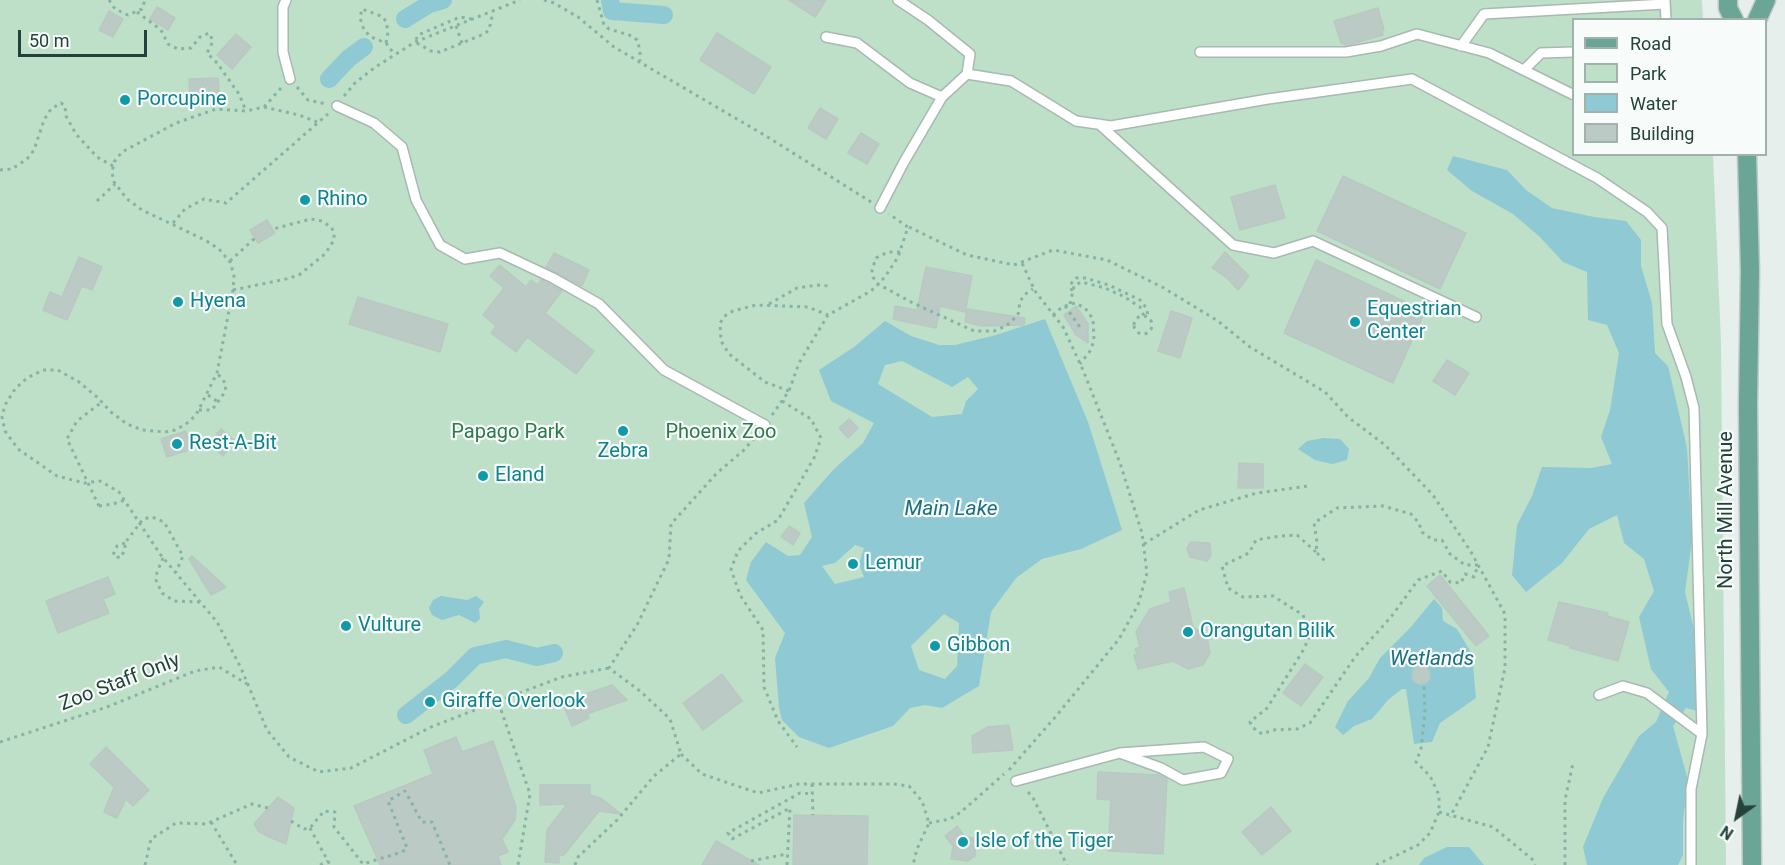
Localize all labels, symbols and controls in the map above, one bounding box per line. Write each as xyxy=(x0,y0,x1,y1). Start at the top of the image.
scale bar xyxy=(21,18,150,56)
legend xyxy=(1572,18,1767,156)
text: 50 m xyxy=(29,30,69,51)
text: Road xyxy=(1630,33,1671,54)
text: Park xyxy=(1630,63,1666,84)
place label: Porcupine xyxy=(137,88,227,112)
marker: Porcupine xyxy=(118,93,132,107)
text: Water xyxy=(1630,93,1677,114)
text: Building xyxy=(1630,123,1694,144)
place label: Rhino xyxy=(317,188,368,212)
marker: Rhino xyxy=(298,193,312,207)
place label: Hyena xyxy=(190,290,246,314)
marker: Hyena xyxy=(171,295,185,309)
place label: Equestrian Center xyxy=(1367,298,1462,345)
marker: Equestrian Center xyxy=(1348,315,1362,329)
park label: Papago Park xyxy=(451,421,565,445)
park label: Phoenix Zoo xyxy=(665,421,777,445)
marker: Zebra xyxy=(616,424,630,438)
street label: North Mill Avenue xyxy=(1715,431,1739,589)
place label: Rest-A-Bit xyxy=(189,432,277,456)
marker: Rest-A-Bit xyxy=(170,437,184,451)
place label: Zebra xyxy=(598,440,648,464)
place label: Eland xyxy=(495,464,544,488)
marker: Eland xyxy=(476,469,490,483)
water label: Main Lake xyxy=(904,497,998,523)
place label: Lemur xyxy=(865,552,922,576)
marker: Lemur xyxy=(846,557,860,571)
place label: Vulture xyxy=(358,614,421,638)
marker: Vulture xyxy=(339,619,353,633)
place label: Orangutan Bilik xyxy=(1200,620,1335,644)
marker: Orangutan Bilik xyxy=(1181,625,1195,639)
place label: Gibbon xyxy=(947,634,1010,658)
marker: Gibbon xyxy=(928,639,942,653)
water label: Wetlands xyxy=(1390,647,1474,673)
street label: Zoo Staff Only xyxy=(56,649,184,717)
place label: Giraffe Overlook xyxy=(442,690,586,714)
marker: Giraffe Overlook xyxy=(423,695,437,709)
north arrow xyxy=(1707,787,1767,847)
text: N xyxy=(1717,821,1737,844)
place label: Isle of the Tiger xyxy=(975,830,1113,854)
marker: Isle of the Tiger xyxy=(956,835,970,849)

